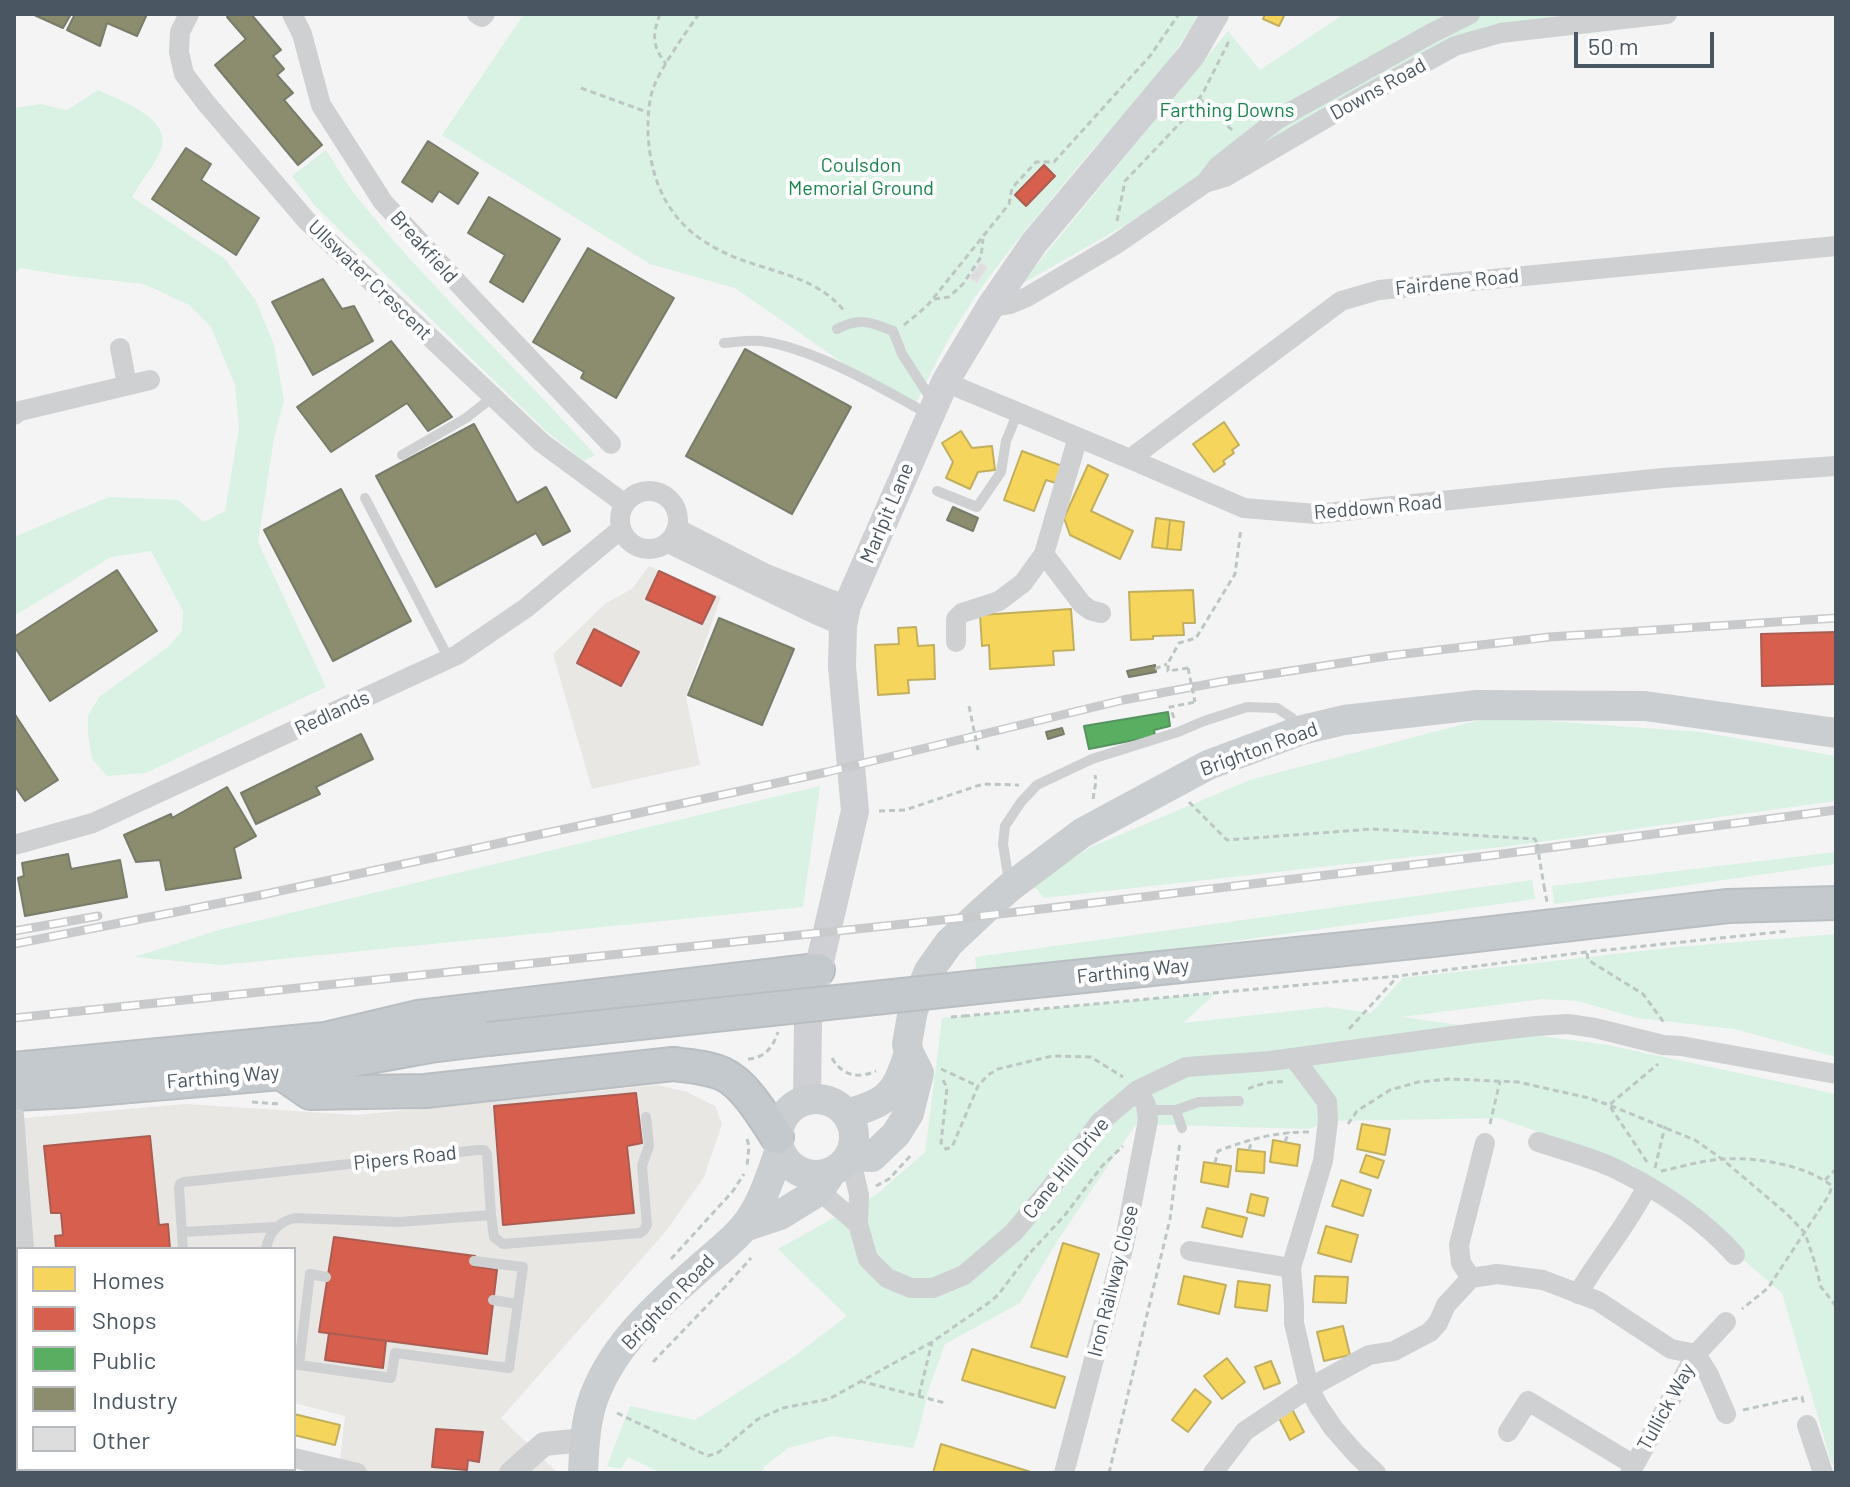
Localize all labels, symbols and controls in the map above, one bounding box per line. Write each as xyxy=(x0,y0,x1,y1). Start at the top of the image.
scale bar xyxy=(1578,16,1718,66)
text: 50 m xyxy=(1588,31,1639,60)
street label: Downs Road xyxy=(1326,53,1430,125)
park label: Farthing Downs xyxy=(1160,98,1294,122)
park label: Coulsdon Memorial Ground xyxy=(788,153,934,200)
street label: Breakfield xyxy=(385,206,463,288)
street label: Ullswater Crescent xyxy=(303,215,437,345)
street label: Fairdene Road xyxy=(1394,264,1520,300)
street label: Marlpit Lane xyxy=(855,459,919,567)
street label: Reddown Road xyxy=(1313,489,1443,525)
street label: Redlands xyxy=(291,685,373,741)
street label: Brighton Road xyxy=(1197,717,1321,781)
street label: Farthing Way xyxy=(1076,953,1190,989)
street label: Farthing Way xyxy=(166,1060,280,1094)
street label: Cane Hill Drive xyxy=(1018,1112,1114,1224)
street label: Pipers Road xyxy=(352,1141,458,1175)
street label: Iron Railway Close xyxy=(1083,1203,1143,1359)
legend xyxy=(16,1247,296,1471)
street label: Brighton Road xyxy=(617,1249,719,1355)
text: Homes xyxy=(92,1265,165,1294)
text: Shops xyxy=(92,1305,157,1334)
text: Public xyxy=(92,1345,156,1374)
street label: Tullick Way xyxy=(1632,1359,1700,1455)
text: Industry xyxy=(92,1385,178,1414)
text: Other xyxy=(92,1425,150,1454)

